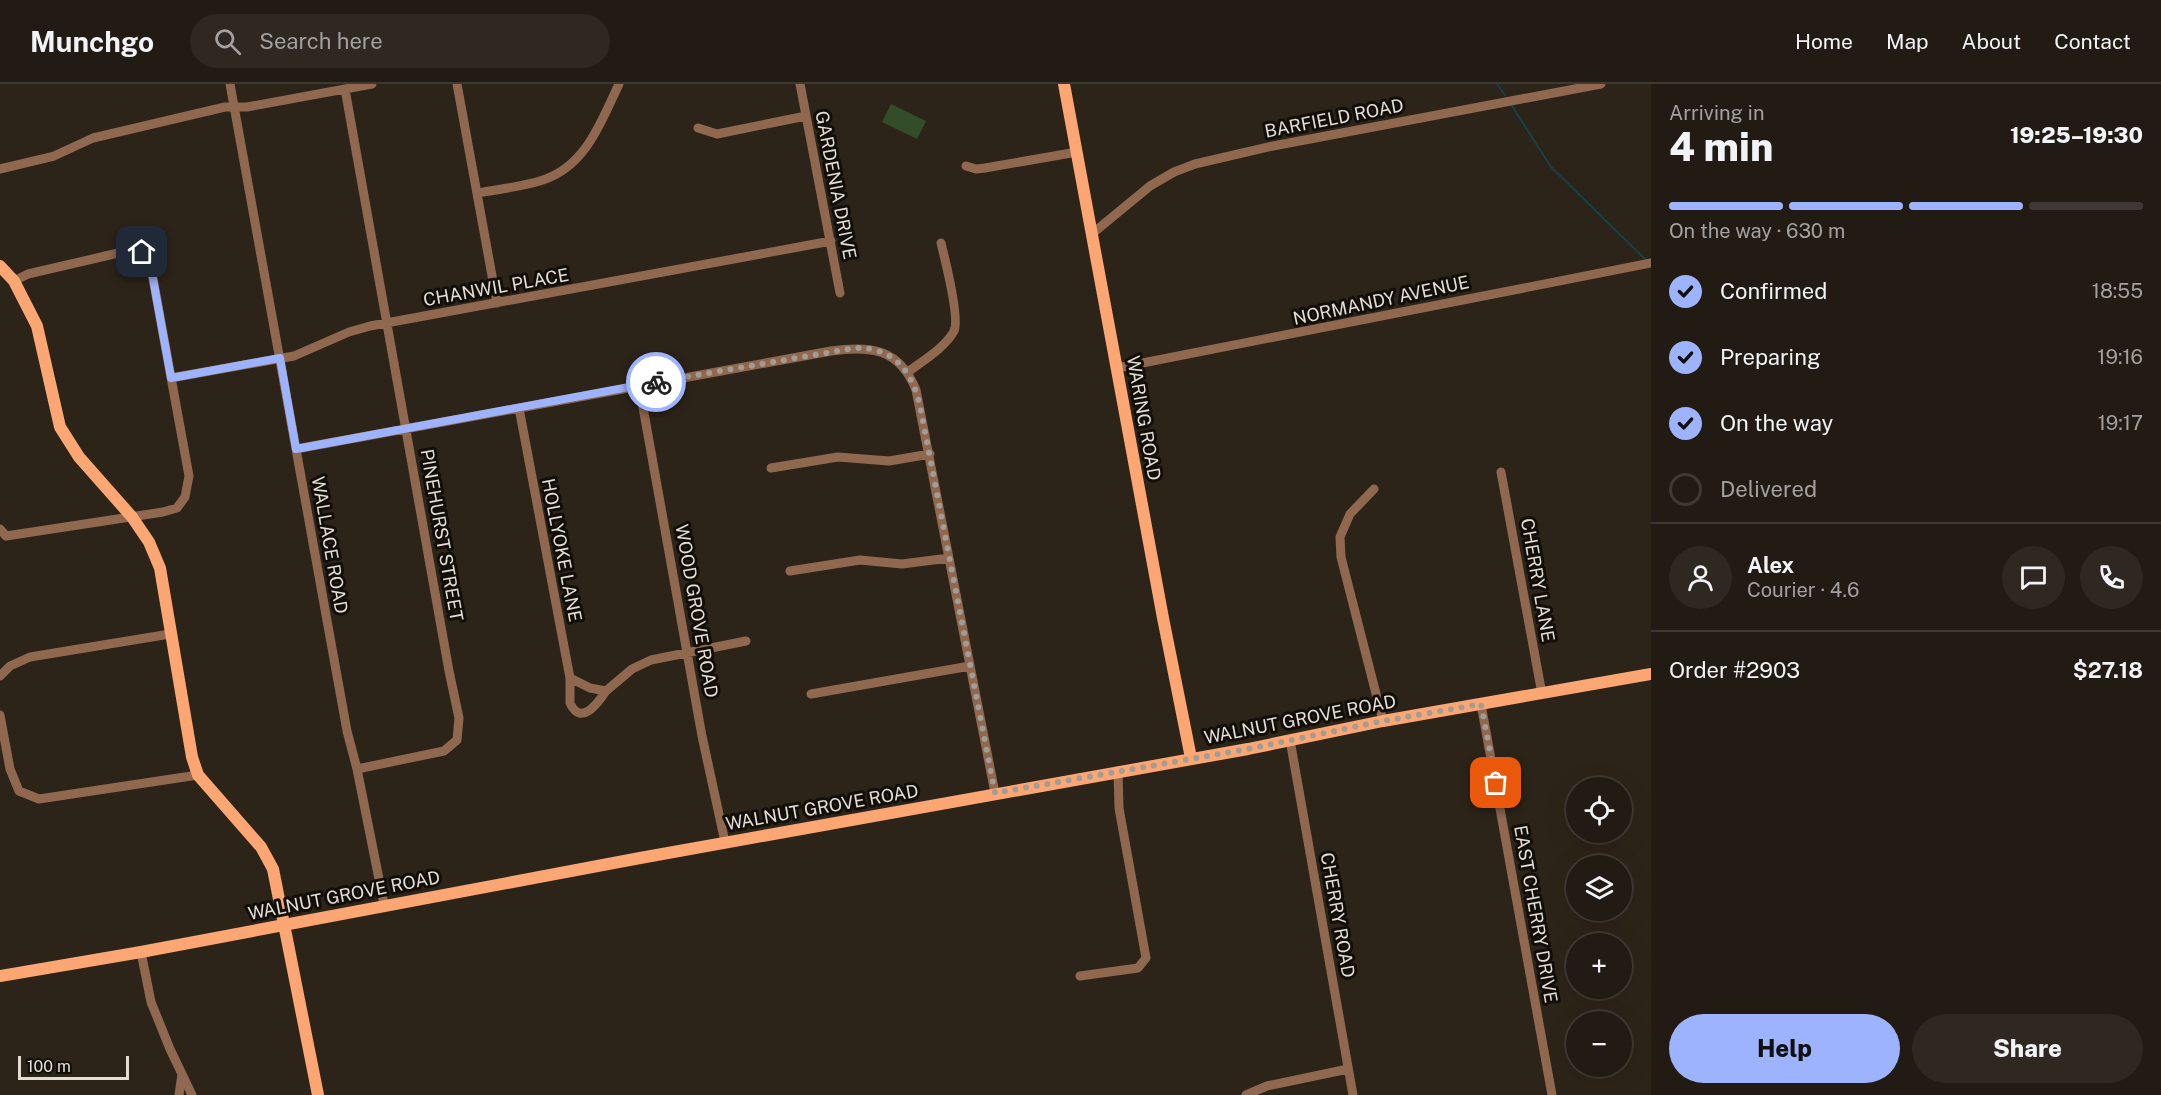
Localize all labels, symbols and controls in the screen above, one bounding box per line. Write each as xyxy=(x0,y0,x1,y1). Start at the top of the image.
search box xyxy=(190,14,610,68)
text: Munchgo xyxy=(30,25,154,58)
icon: search xyxy=(211,25,244,58)
text: Search here xyxy=(259,28,383,54)
text: Home xyxy=(1795,29,1853,54)
text: Map xyxy=(1886,29,1929,54)
text: About xyxy=(1962,29,2021,54)
text: Contact xyxy=(2054,29,2131,54)
street label: BARFIELD ROAD xyxy=(1263,94,1405,142)
text: Arriving in xyxy=(1669,101,1764,125)
street label: GARDENIA DRIVE xyxy=(811,109,861,261)
text: 19:25–19:30 xyxy=(2010,122,2143,148)
text: 4 min xyxy=(1669,124,1773,170)
text: On the way · 630 m xyxy=(1669,219,1845,243)
pin xyxy=(116,226,167,277)
icon: home xyxy=(125,235,158,268)
street label: CHANWIL PLACE xyxy=(422,264,570,310)
street label: NORMANDY AVENUE xyxy=(1291,271,1471,329)
icon: check xyxy=(1669,275,1702,308)
text: Confirmed xyxy=(1720,278,1827,304)
text: 18:55 xyxy=(2092,279,2143,303)
icon: check xyxy=(1669,341,1702,374)
text: Preparing xyxy=(1720,344,1821,370)
text: 19:16 xyxy=(2097,345,2143,369)
courier xyxy=(626,352,686,412)
street label: WARING ROAD xyxy=(1123,354,1165,482)
icon: bike xyxy=(640,366,673,399)
icon: check xyxy=(1669,407,1702,440)
text: On the way xyxy=(1720,410,1833,436)
text: 19:17 xyxy=(2098,411,2143,435)
street label: PINEHURST STREET xyxy=(417,447,468,623)
street label: WALLACE ROAD xyxy=(308,475,352,615)
street label: HOLLYOKE LANE xyxy=(538,476,586,624)
text: Delivered xyxy=(1720,476,1817,502)
street label: CHERRY LANE xyxy=(1517,517,1559,643)
street label: WOOD GROVE ROAD xyxy=(671,523,723,699)
button: person xyxy=(1669,546,1732,609)
button: chat xyxy=(2002,546,2065,609)
button: phone xyxy=(2080,546,2143,609)
text: Alex xyxy=(1747,552,1794,578)
text: Courier · 4.6 xyxy=(1747,578,1859,602)
text: Order #2903 xyxy=(1669,657,1800,683)
text: $27.18 xyxy=(2073,657,2143,683)
street label: WALNUT GROVE ROAD xyxy=(1202,690,1398,748)
pin xyxy=(1470,757,1521,808)
icon: bag xyxy=(1479,766,1512,799)
map controls xyxy=(1566,777,1632,1077)
button: locate xyxy=(1566,777,1632,843)
street label: WALNUT GROVE ROAD xyxy=(724,780,920,834)
street label: EAST CHERRY DRIVE xyxy=(1510,823,1562,1005)
street label: CHERRY ROAD xyxy=(1317,851,1359,979)
button: layers xyxy=(1566,855,1632,921)
street label: WALNUT GROVE ROAD xyxy=(246,866,442,924)
button: + xyxy=(1566,933,1632,999)
button: − xyxy=(1566,1011,1632,1077)
button: Help xyxy=(1669,1014,1900,1083)
button: Share xyxy=(1912,1014,2143,1083)
scale bar xyxy=(18,1053,129,1080)
text: 100 m xyxy=(27,1057,71,1076)

